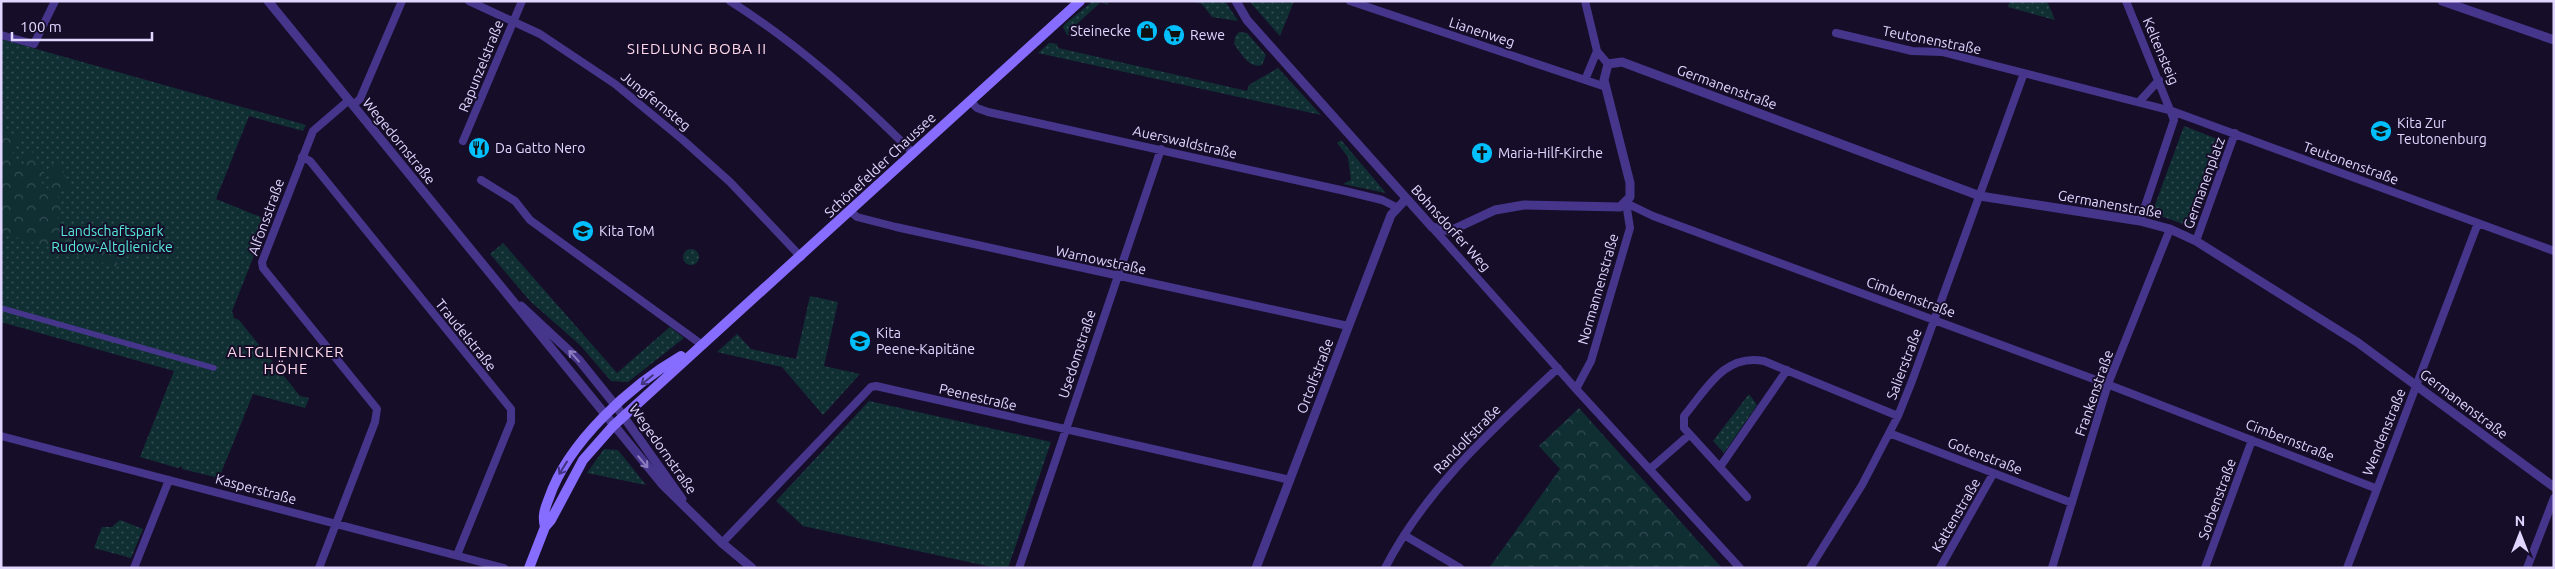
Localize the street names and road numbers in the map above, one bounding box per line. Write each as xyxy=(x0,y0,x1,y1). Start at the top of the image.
street label: Lianenweg xyxy=(1447,14,1517,50)
street label: Keltensteig xyxy=(2140,15,2182,87)
street label: Rapunzelstraße xyxy=(455,18,507,114)
street label: Teutonenstraße xyxy=(1881,23,1983,57)
street label: Germanenstraße xyxy=(1675,61,1779,113)
street label: Jungfernsteg xyxy=(618,68,694,134)
street label: Wegedornstraße xyxy=(359,95,439,187)
street label: Schönefelder Chaussee xyxy=(821,109,939,221)
street label: Auerswaldstraße xyxy=(1131,122,1239,162)
street label: Germanenplatz xyxy=(2180,135,2228,231)
street label: Teutonenstraße xyxy=(2301,138,2401,188)
street label: Alfonsstraße xyxy=(245,176,287,258)
street label: Bohnsdorfer Weg xyxy=(1408,181,1494,275)
street label: Germanenstraße xyxy=(2057,187,2163,221)
street label: Normannenstraße xyxy=(1574,232,1622,346)
street label: Warnowstraße xyxy=(1054,243,1148,277)
street label: Cimbernstraße xyxy=(1864,273,1958,321)
street label: Traudelstraße xyxy=(432,296,500,374)
street label: Usedomstraße xyxy=(1055,308,1099,400)
street label: Salierstraße xyxy=(1883,326,1925,402)
street label: Ortolfstraße xyxy=(1293,336,1337,416)
street label: Frankenstraße xyxy=(2072,348,2116,438)
street label: Germanenstraße xyxy=(2417,366,2511,442)
street label: Peenestraße xyxy=(937,380,1019,414)
street label: Wendenstraße xyxy=(2359,386,2409,478)
street label: Wegedornstraße xyxy=(626,401,700,497)
street label: Randolfstraße xyxy=(1430,401,1504,477)
street label: Cimbernstraße xyxy=(2243,416,2337,464)
street label: Gotenstraße xyxy=(1945,434,2025,478)
street label: Sorbenstraße xyxy=(2195,456,2239,542)
street label: Kasperstraße xyxy=(214,470,298,508)
street label: Kattenstraße xyxy=(1928,475,1984,555)

